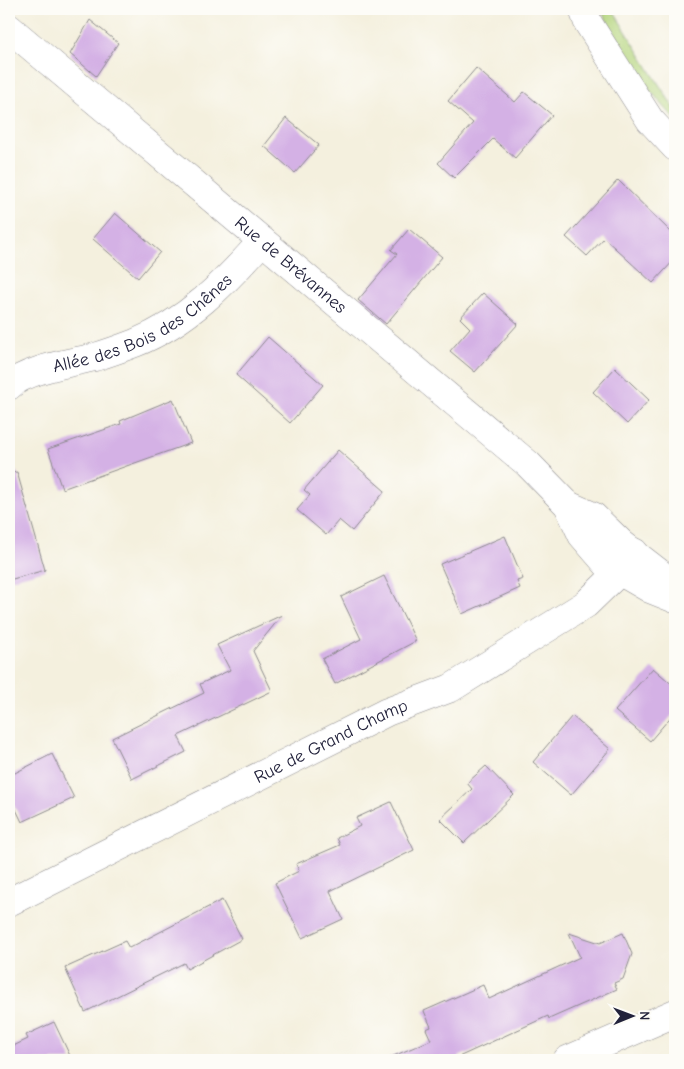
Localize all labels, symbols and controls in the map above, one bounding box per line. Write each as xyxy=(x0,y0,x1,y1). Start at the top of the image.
street label: Rue de Brévannes xyxy=(230,212,351,318)
street label: Allée des Bois des Chênes xyxy=(51,270,237,377)
street label: Rue de Grand Champ xyxy=(251,695,411,788)
north arrow xyxy=(606,992,656,1042)
text: N xyxy=(636,1011,653,1020)

